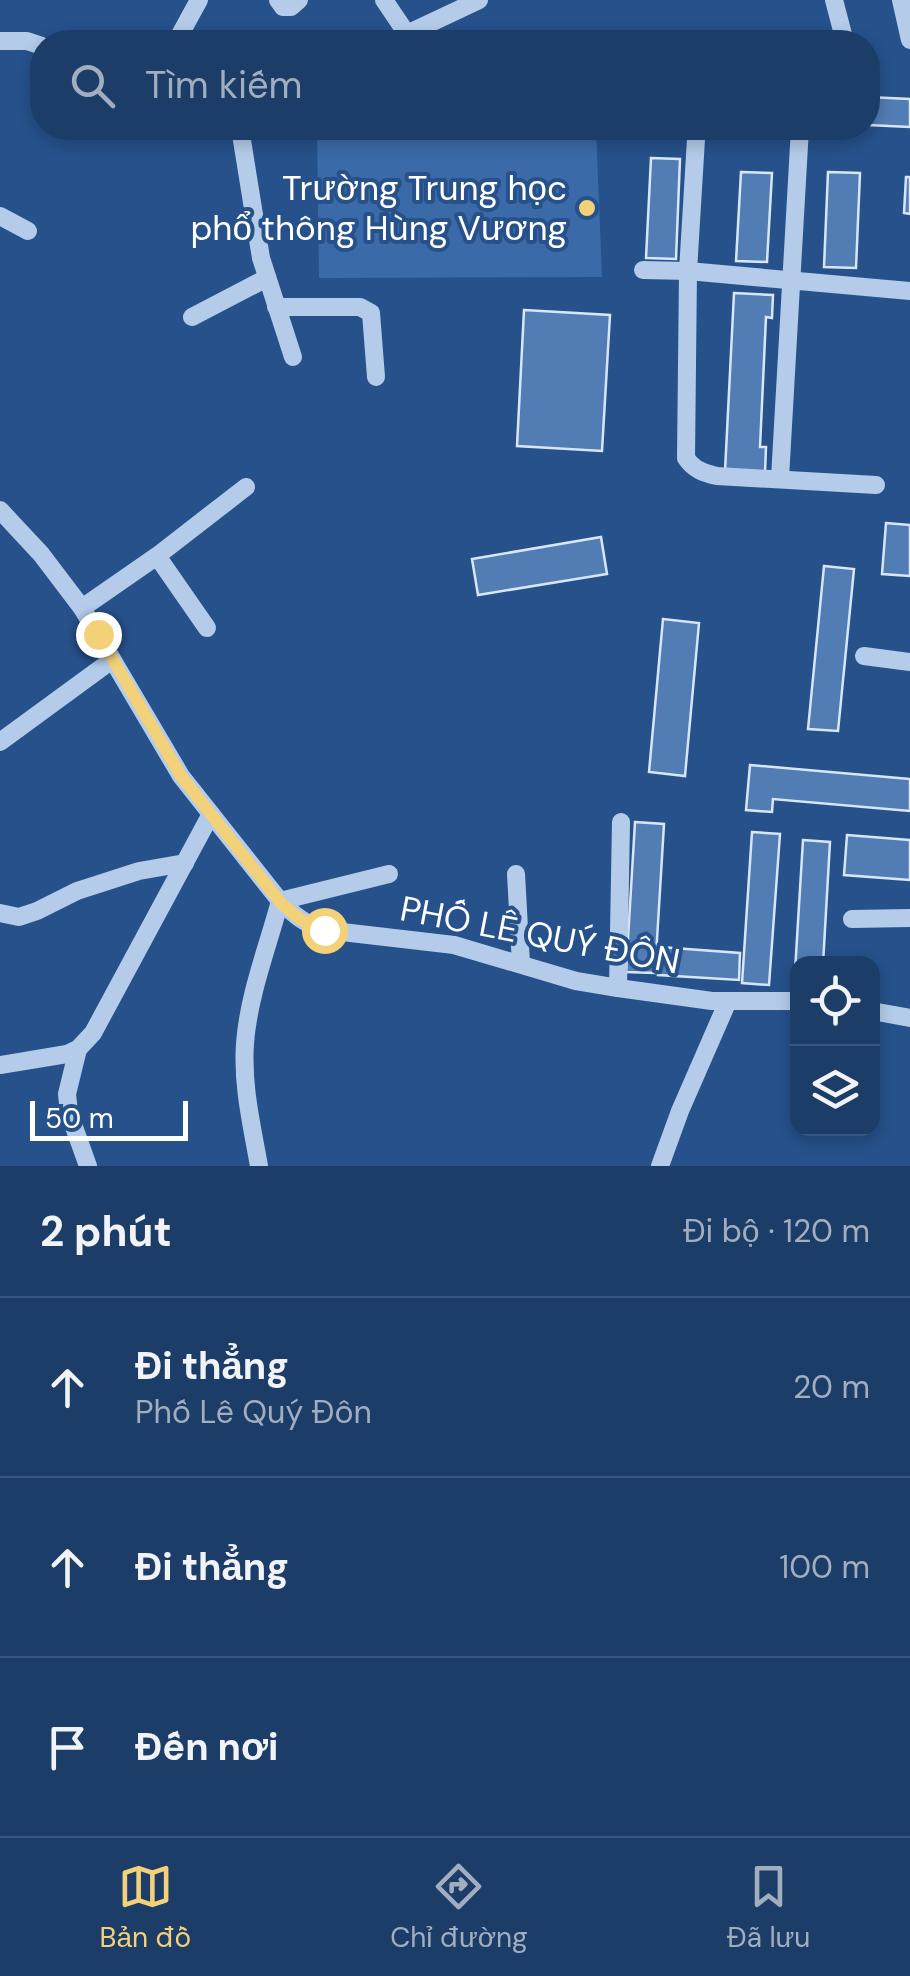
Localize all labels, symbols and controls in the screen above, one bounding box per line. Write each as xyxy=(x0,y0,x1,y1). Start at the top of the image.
search box xyxy=(30,30,880,140)
icon: search xyxy=(65,58,120,113)
text: Tìm kiếm xyxy=(145,60,302,110)
place label: Trường Trung học phổ thông Hùng Vương xyxy=(190,165,567,251)
marker: Trường Trung học phổ thông Hùng Vương xyxy=(576,197,598,219)
route end xyxy=(76,612,122,658)
street label: PHỐ LÊ QUÝ ĐÔN xyxy=(396,885,684,985)
route start xyxy=(302,908,348,954)
map controls xyxy=(790,956,880,1136)
button: locate xyxy=(790,956,880,1046)
button: layers xyxy=(790,1046,880,1136)
scale bar xyxy=(30,1096,188,1140)
text: 50 m xyxy=(45,1100,114,1137)
text: 2 phút xyxy=(40,1204,172,1259)
text: Đi bộ · 120 m xyxy=(683,1210,870,1252)
text: Đi thẳng xyxy=(135,1341,289,1391)
icon: ahead xyxy=(40,1360,95,1415)
text: 20 m xyxy=(793,1366,870,1408)
text: Phố Lê Quý Đôn xyxy=(135,1391,372,1433)
icon: ahead xyxy=(40,1540,95,1595)
text: Đi thẳng xyxy=(135,1542,289,1592)
text: 100 m xyxy=(779,1546,870,1588)
icon: arrive xyxy=(40,1720,95,1775)
text: Đến nơi xyxy=(135,1722,278,1772)
tab: Bản đồ xyxy=(100,1859,191,1956)
tab: Chỉ đường xyxy=(390,1859,528,1956)
tab: Đã lưu xyxy=(727,1859,810,1956)

